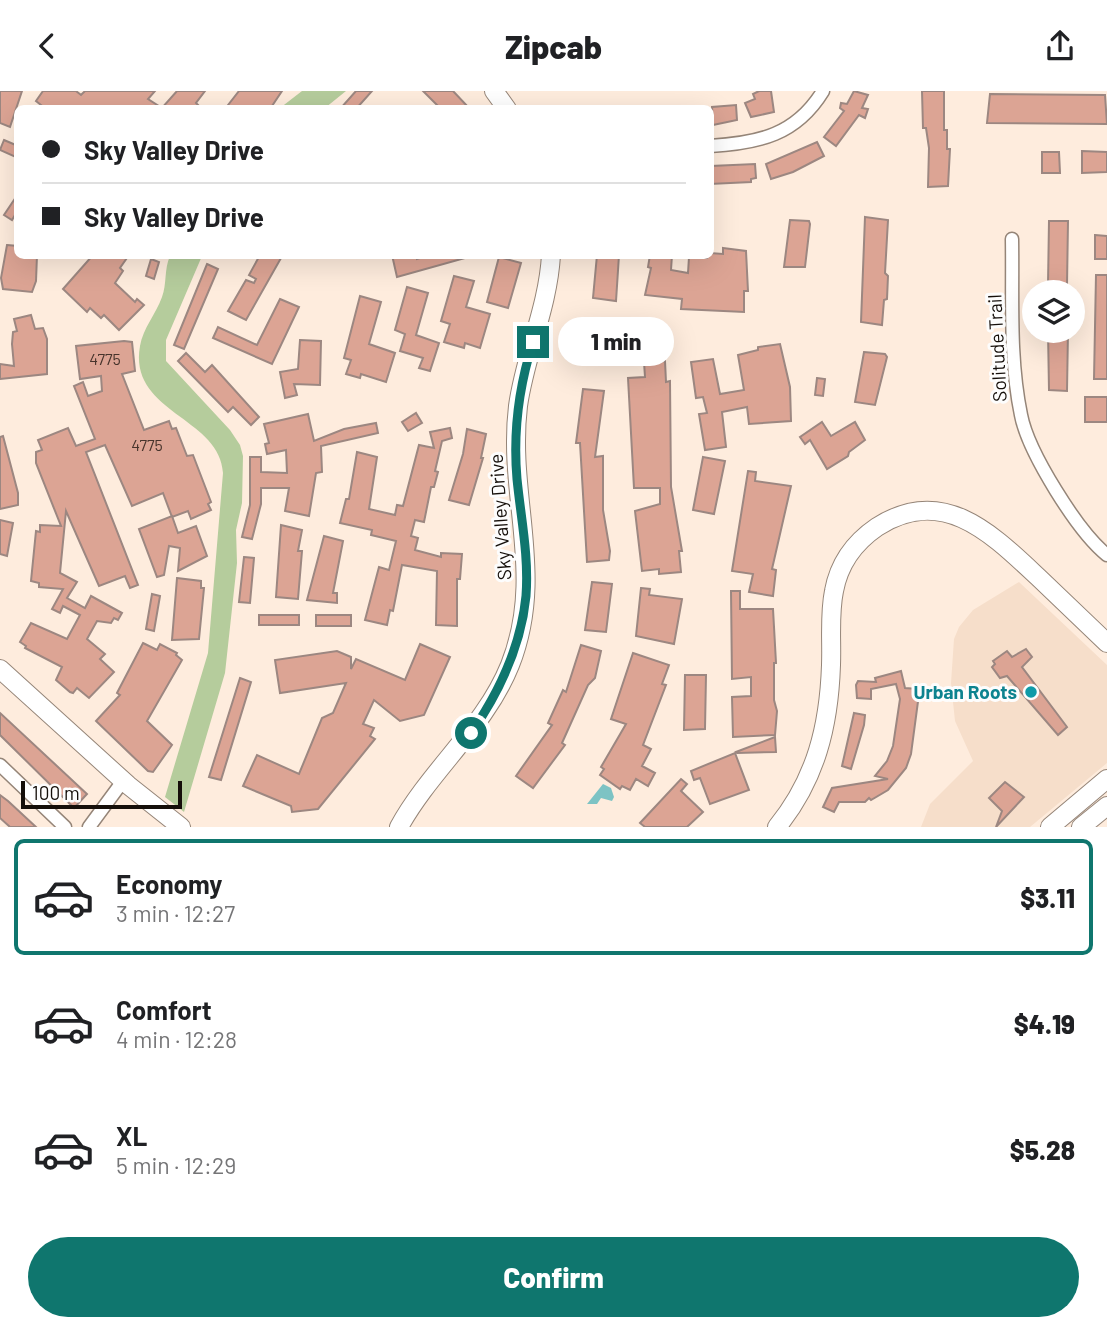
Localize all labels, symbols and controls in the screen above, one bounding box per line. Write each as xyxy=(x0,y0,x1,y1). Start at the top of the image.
icon: back xyxy=(28,27,66,65)
text: Zipcab xyxy=(505,27,602,65)
icon: share xyxy=(1041,27,1079,65)
text: Sky Valley Drive xyxy=(84,134,264,165)
text: Sky Valley Drive xyxy=(84,201,264,232)
map controls xyxy=(1022,280,1085,343)
button: layers xyxy=(1022,280,1085,343)
street label: Solitude Trail xyxy=(982,294,1011,402)
callout: 1 min xyxy=(558,317,673,367)
route end xyxy=(517,326,549,358)
text: 1 min xyxy=(591,327,641,355)
house number: 4775 xyxy=(89,349,121,368)
house number: 4775 xyxy=(131,435,163,454)
street label: Sky Valley Drive xyxy=(484,453,515,581)
place label: Urban Roots xyxy=(914,680,1017,703)
marker: Urban Roots xyxy=(1023,684,1039,700)
route start xyxy=(455,717,487,749)
scale bar xyxy=(21,778,182,810)
text: 100 m xyxy=(32,781,80,804)
icon: car xyxy=(32,866,95,929)
text: Economy xyxy=(116,868,222,899)
text: $3.11 xyxy=(1020,882,1075,913)
text: 3 min · 12:27 xyxy=(116,899,235,927)
icon: car xyxy=(32,992,95,1055)
text: Comfort xyxy=(116,994,212,1025)
text: $4.19 xyxy=(1014,1008,1075,1039)
text: 4 min · 12:28 xyxy=(116,1025,237,1053)
icon: car xyxy=(32,1118,95,1181)
text: XL xyxy=(116,1120,147,1151)
text: $5.28 xyxy=(1010,1134,1075,1165)
text: 5 min · 12:29 xyxy=(116,1151,236,1179)
button: Confirm xyxy=(28,1237,1079,1317)

